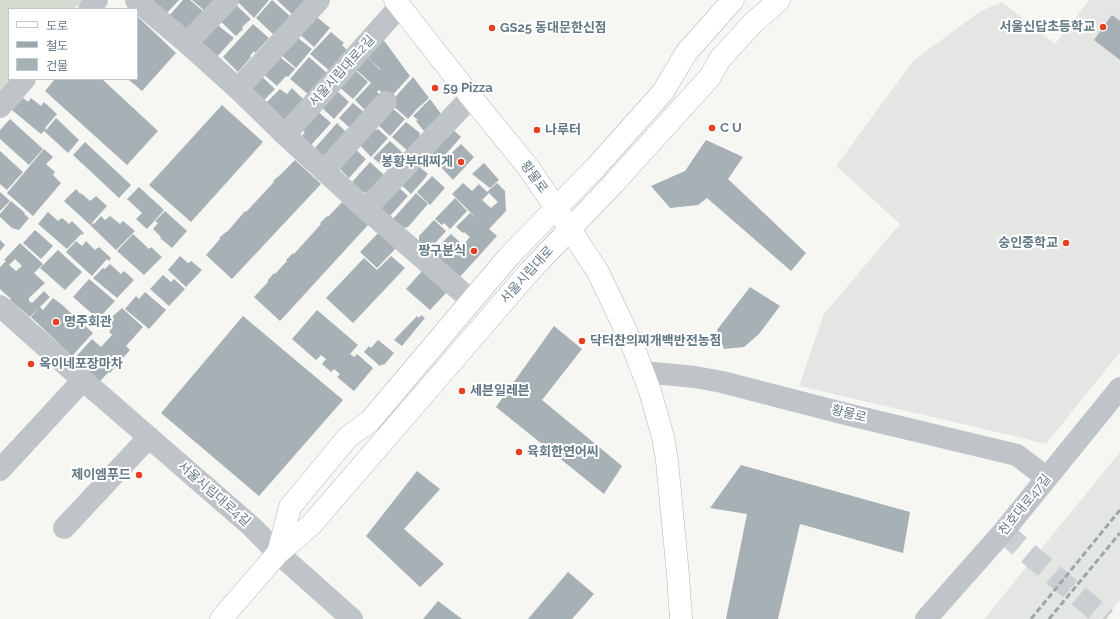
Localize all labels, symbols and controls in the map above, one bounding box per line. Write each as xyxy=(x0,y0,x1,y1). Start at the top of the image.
legend xyxy=(8,8,138,80)
text: 도로 xyxy=(46,19,68,33)
place label: 서울신답초등학교 xyxy=(999,19,1095,35)
place label: GS25 동대문한신점 xyxy=(500,20,607,36)
marker: 서울신답초등학교 xyxy=(1098,22,1108,32)
marker: GS25 동대문한신점 xyxy=(487,23,497,33)
street label: 서울시립대로2길 xyxy=(306,32,378,110)
text: 철도 xyxy=(46,39,68,53)
text: 건물 xyxy=(46,59,68,73)
place label: 59 Pizza xyxy=(443,80,493,96)
marker: 59 Pizza xyxy=(430,83,440,93)
place label: C U xyxy=(720,120,742,136)
place label: 나루터 xyxy=(545,122,581,138)
marker: C U xyxy=(707,123,717,133)
marker: 나루터 xyxy=(532,125,542,135)
place label: 봉황부대찌게 xyxy=(381,154,453,170)
marker: 봉황부대찌게 xyxy=(456,157,466,167)
street label: 황물로 xyxy=(517,158,551,196)
place label: 숭인중학교 xyxy=(998,235,1058,251)
marker: 숭인중학교 xyxy=(1061,238,1071,248)
place label: 짱구분식 xyxy=(418,243,466,259)
street label: 서울시립대로 xyxy=(497,243,557,307)
marker: 짱구분식 xyxy=(469,246,479,256)
place label: 명주회관 xyxy=(64,314,112,330)
marker: 명주회관 xyxy=(51,317,61,327)
place label: 닥터찬의찌개백반전농점 xyxy=(590,333,722,349)
marker: 닥터찬의찌개백반전농점 xyxy=(577,336,587,346)
place label: 옥이네포장마차 xyxy=(39,356,123,372)
marker: 옥이네포장마차 xyxy=(26,359,36,369)
place label: 세븐일레븐 xyxy=(470,383,530,399)
marker: 세븐일레븐 xyxy=(457,386,467,396)
street label: 황물로 xyxy=(830,402,868,426)
place label: 육회한연어씨 xyxy=(527,444,599,460)
marker: 육회한연어씨 xyxy=(514,447,524,457)
street label: 서울시립대로4길 xyxy=(175,458,253,530)
place label: 제이엠푸드 xyxy=(71,467,131,483)
marker: 제이엠푸드 xyxy=(134,470,144,480)
street label: 천호대로47길 xyxy=(996,471,1054,539)

